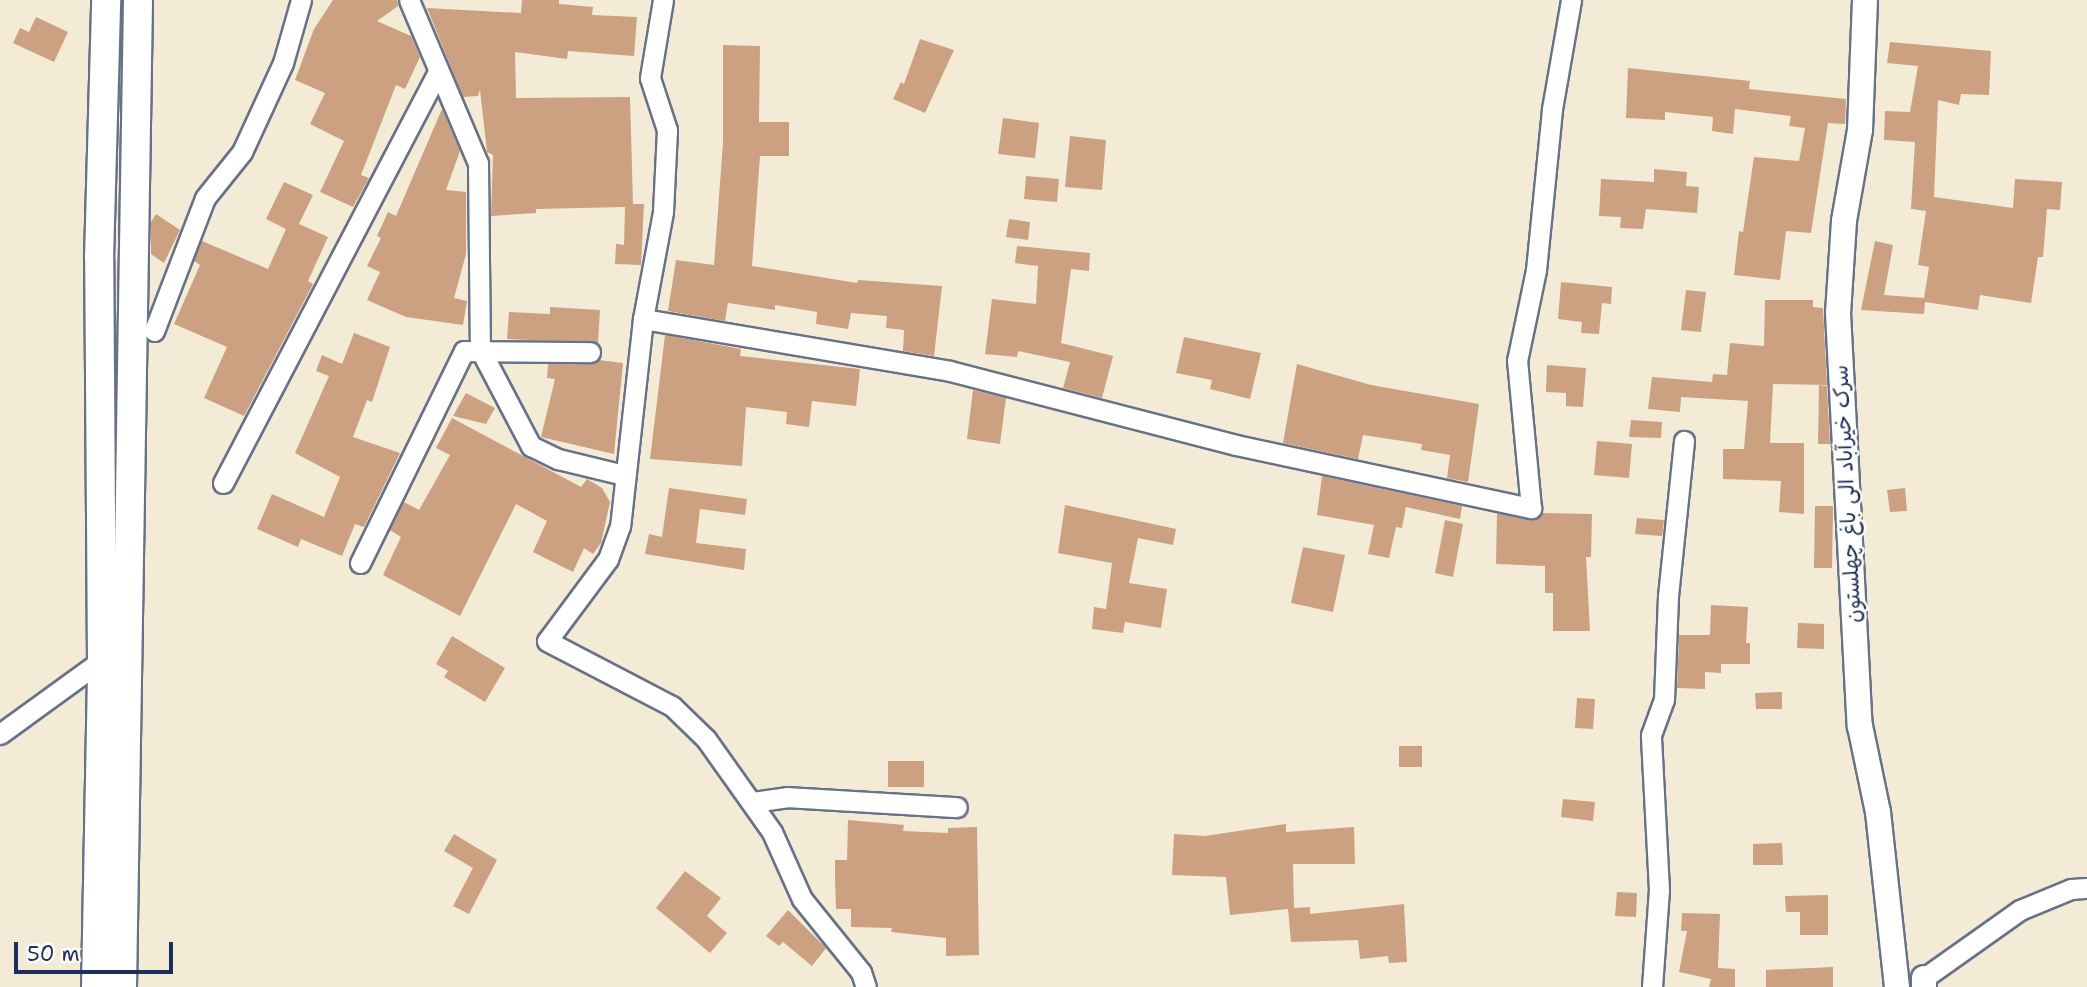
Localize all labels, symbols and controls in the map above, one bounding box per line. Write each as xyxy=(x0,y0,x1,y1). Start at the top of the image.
street label: سرک خیرآباد الی باغ چهلستون xyxy=(1828,364,1866,624)
scale bar xyxy=(18,928,177,972)
text: 50 m xyxy=(27,940,80,968)

